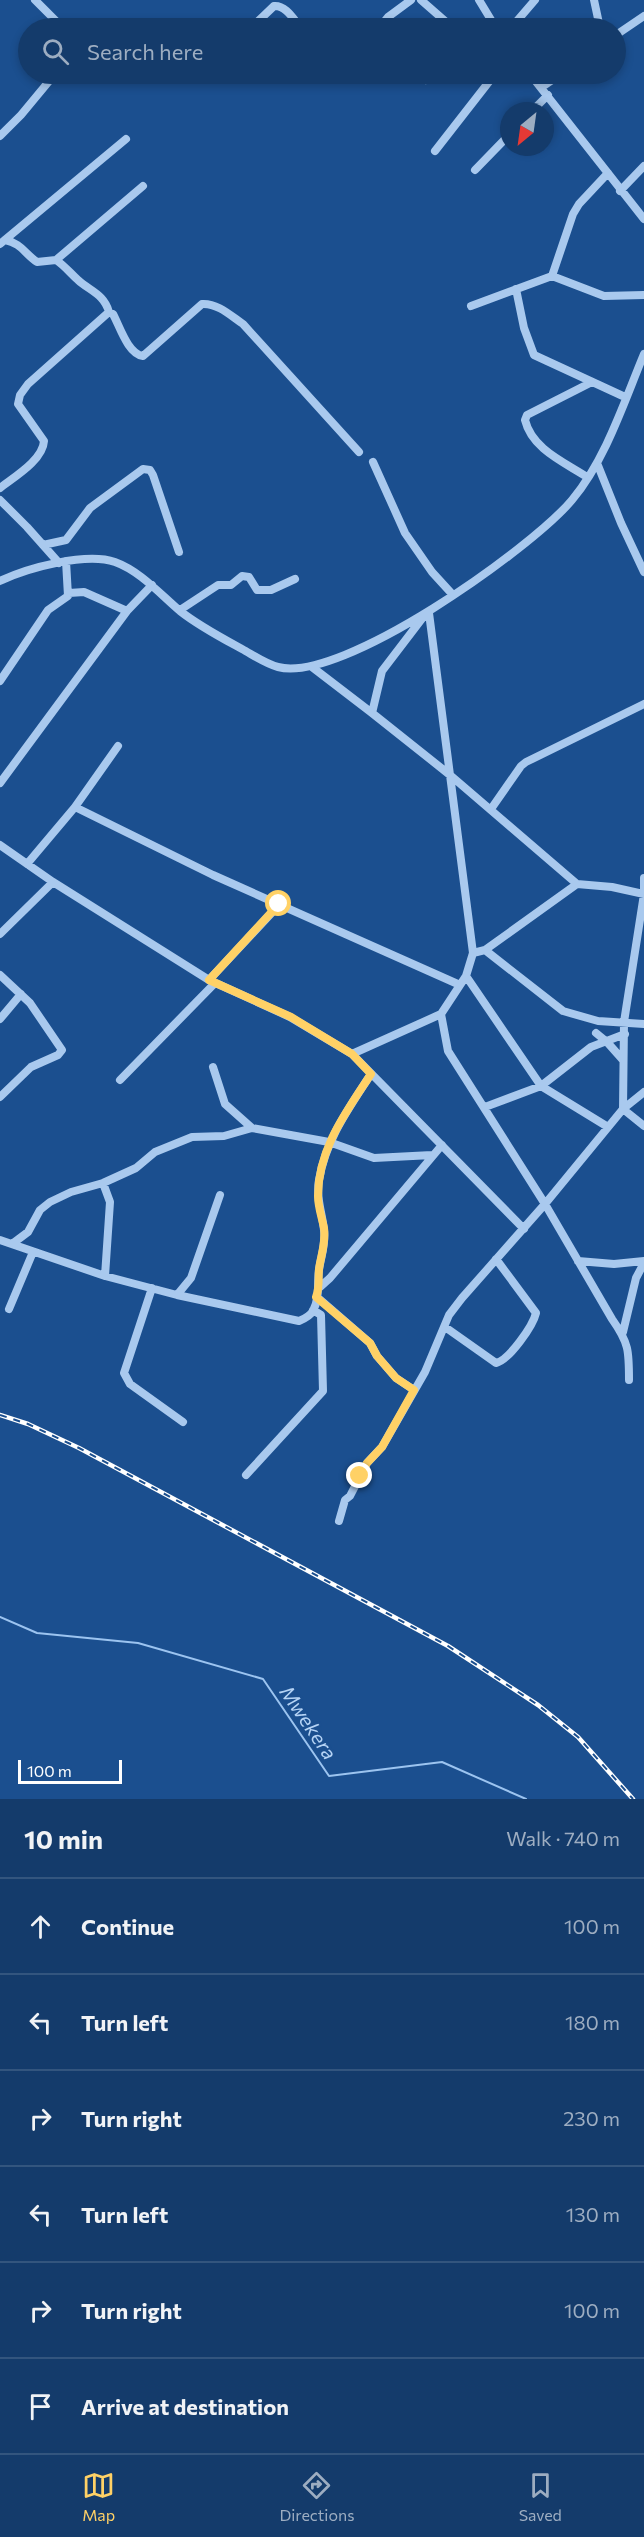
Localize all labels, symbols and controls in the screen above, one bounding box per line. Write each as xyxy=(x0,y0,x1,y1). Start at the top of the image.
search box xyxy=(18,18,626,84)
icon: search xyxy=(39,35,72,68)
text: Search here xyxy=(87,38,203,65)
north arrow xyxy=(500,102,554,156)
route start xyxy=(265,890,291,916)
route end xyxy=(346,1462,372,1488)
water label: Mwekera xyxy=(276,1680,342,1764)
scale bar xyxy=(18,1757,122,1784)
text: 100 m xyxy=(27,1761,72,1780)
text: 10 min xyxy=(24,1823,103,1854)
text: Walk · 740 m xyxy=(506,1826,620,1850)
icon: ahead xyxy=(24,1910,57,1943)
text: Continue xyxy=(81,1913,174,1940)
text: 100 m xyxy=(564,1914,620,1938)
icon: left xyxy=(24,2006,57,2039)
text: Turn left xyxy=(81,2009,168,2036)
text: 180 m xyxy=(565,2010,620,2034)
icon: right xyxy=(24,2102,57,2135)
text: Turn right xyxy=(81,2105,182,2132)
text: 230 m xyxy=(563,2106,620,2130)
icon: left xyxy=(24,2198,57,2231)
text: Turn left xyxy=(81,2201,168,2228)
text: 130 m xyxy=(566,2202,620,2226)
icon: right xyxy=(24,2294,57,2327)
text: Turn right xyxy=(81,2297,182,2324)
text: 100 m xyxy=(564,2298,620,2322)
icon: arrive xyxy=(24,2390,57,2423)
text: Arrive at destination xyxy=(81,2393,289,2420)
tab: Map xyxy=(82,2469,115,2524)
tab: Directions xyxy=(279,2469,354,2524)
tab: Saved xyxy=(519,2469,562,2524)

